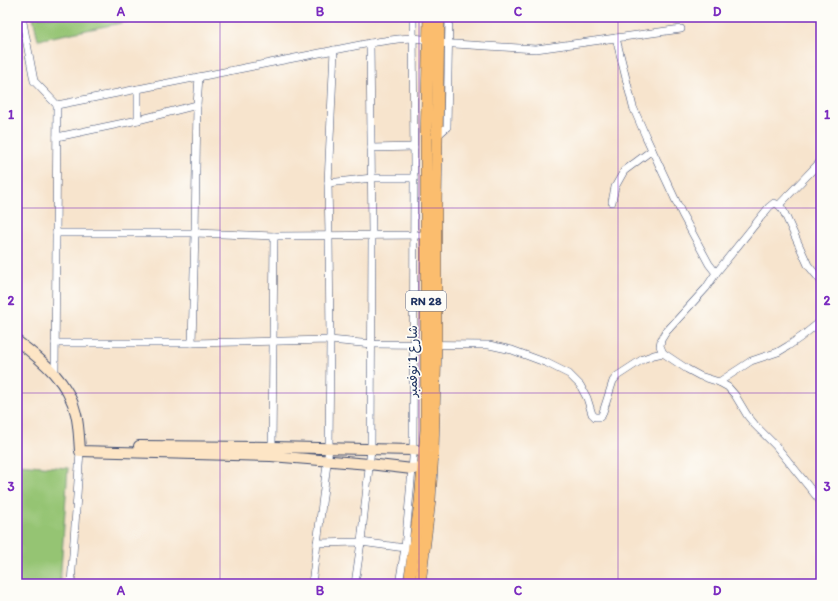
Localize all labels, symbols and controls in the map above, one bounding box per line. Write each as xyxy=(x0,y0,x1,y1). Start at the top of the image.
text: A xyxy=(116,4,126,19)
text: B xyxy=(316,4,325,19)
text: C xyxy=(514,4,523,19)
text: D xyxy=(713,4,722,19)
text: 1 xyxy=(8,107,14,122)
text: 1 xyxy=(824,107,830,122)
road number: RN 28 xyxy=(406,291,446,311)
text: 2 xyxy=(8,293,15,308)
text: 2 xyxy=(824,293,831,308)
street label: شارع 1 نوفمبر xyxy=(405,325,422,398)
text: 3 xyxy=(7,479,15,494)
text: 3 xyxy=(823,479,831,494)
text: A xyxy=(116,583,126,598)
text: B xyxy=(316,583,325,598)
text: C xyxy=(514,583,523,598)
text: D xyxy=(713,583,722,598)

